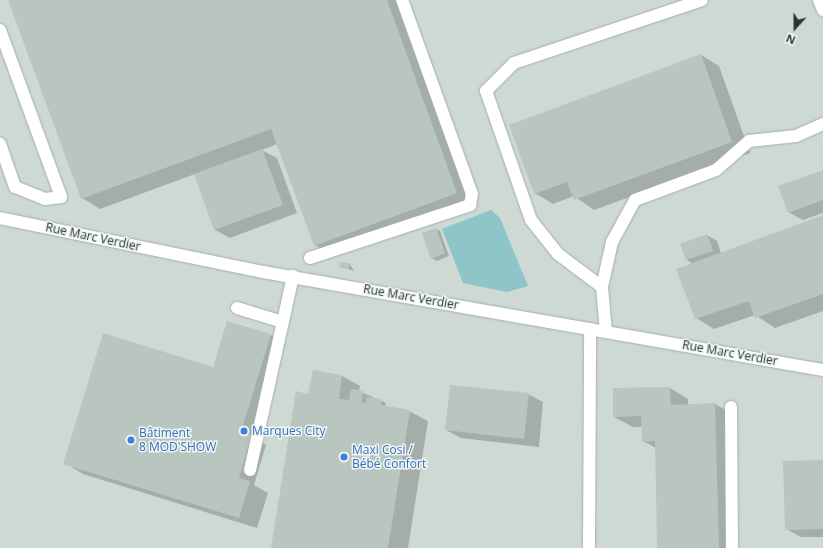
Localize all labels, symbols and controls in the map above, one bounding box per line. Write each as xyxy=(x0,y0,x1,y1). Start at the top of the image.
north arrow xyxy=(775,8,815,48)
text: N xyxy=(784,31,797,48)
street label: Rue Marc Verdier xyxy=(44,220,142,254)
street label: Rue Marc Verdier xyxy=(362,282,460,312)
street label: Rue Marc Verdier xyxy=(681,338,779,368)
place label: Marques City xyxy=(252,424,326,438)
place label: Bâtiment 8 MOD'SHOW xyxy=(139,426,216,454)
marker: Marques City xyxy=(239,426,249,436)
marker: Bâtiment 8 MOD'SHOW xyxy=(126,435,136,445)
place label: Maxi Cosi / Bébé Confort xyxy=(352,443,426,471)
marker: Maxi Cosi / Bébé Confort xyxy=(339,452,349,462)

